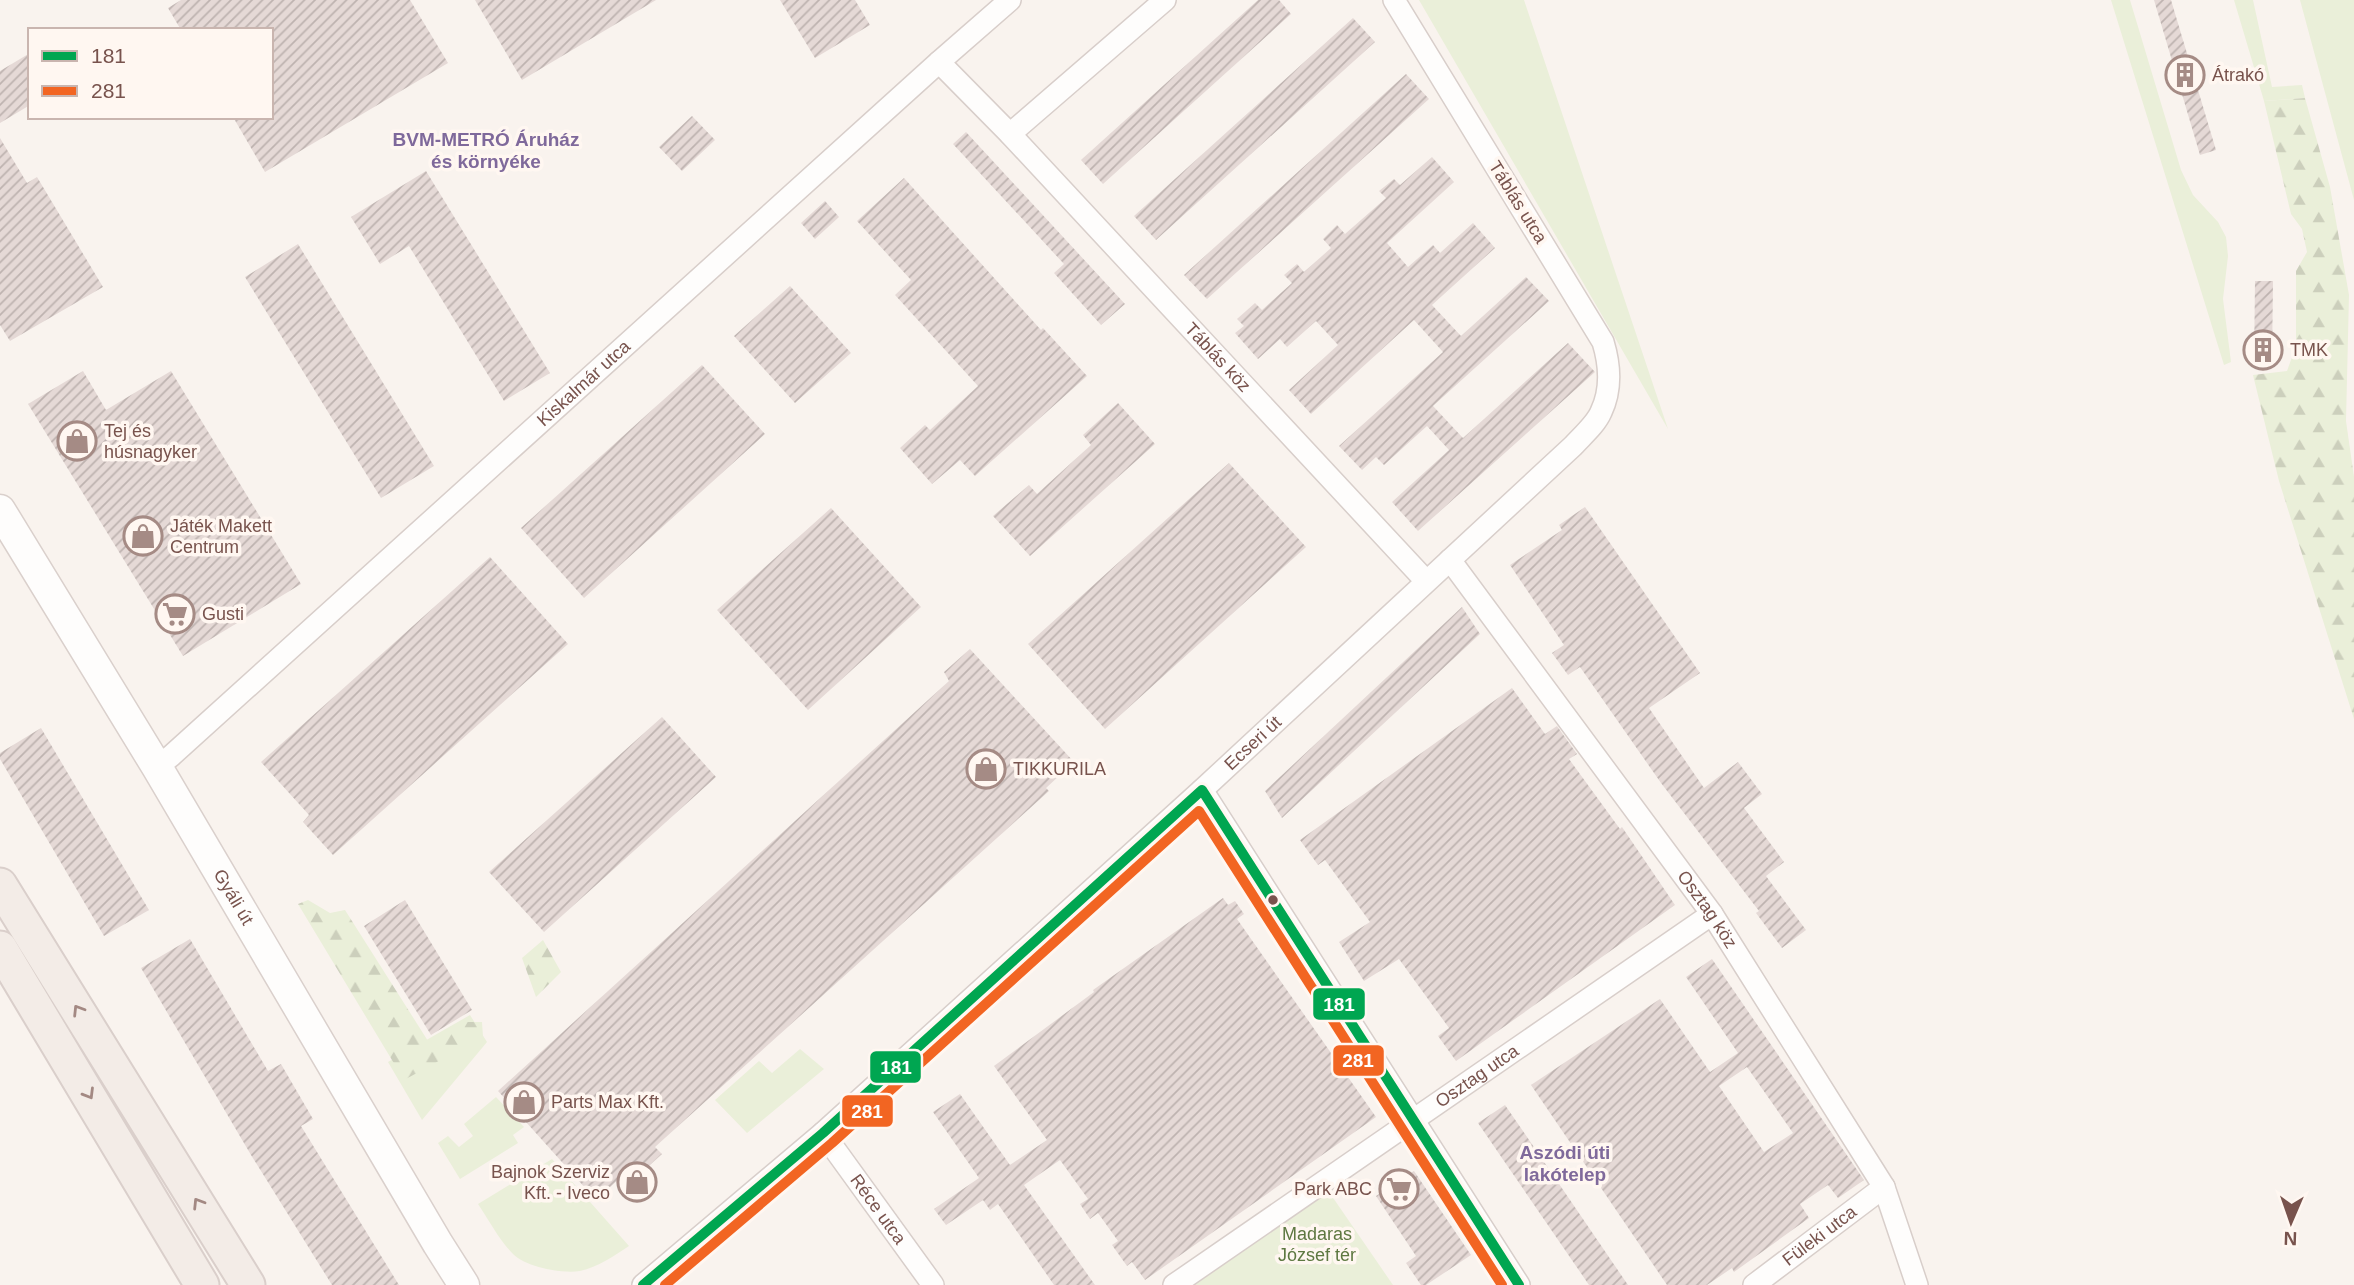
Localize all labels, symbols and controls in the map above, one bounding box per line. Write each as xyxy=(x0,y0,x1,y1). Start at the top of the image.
legend xyxy=(28,28,273,119)
text: 181 xyxy=(91,44,126,67)
building icon: Átrakó xyxy=(2164,54,2206,96)
place label: Átrakó xyxy=(2212,65,2264,85)
text: 281 xyxy=(91,79,126,102)
district label: BVM-METRÓ Áruház és környéke xyxy=(393,129,579,172)
street label: Táblás utca xyxy=(1485,157,1552,248)
street label: Táblás köz xyxy=(1181,318,1255,396)
building icon: TMK xyxy=(2242,329,2284,371)
street label: Kiskalmár utca xyxy=(533,335,635,430)
place label: TMK xyxy=(2290,340,2328,360)
shop icon: Tej és húsnagyker xyxy=(56,420,98,462)
place label: Tej és húsnagyker xyxy=(104,421,197,462)
shop icon: Játék Makett Centrum xyxy=(122,515,164,557)
place label: Játék Makett Centrum xyxy=(170,516,272,557)
supermarket icon: Gusti xyxy=(154,593,196,635)
place label: Gusti xyxy=(202,604,244,624)
street label: Ecseri út xyxy=(1220,712,1285,774)
shop icon: TIKKURILA xyxy=(965,748,1007,790)
place label: TIKKURILA xyxy=(1013,759,1106,779)
street label: Gyáli út xyxy=(209,866,258,928)
street label: Osztag köz xyxy=(1673,867,1741,952)
unlabelled marker xyxy=(1266,893,1280,907)
line badge: 181 xyxy=(1312,987,1366,1021)
text: 181 xyxy=(1323,994,1355,1015)
one-way arrow xyxy=(73,1005,86,1018)
street label: Osztag utca xyxy=(1432,1040,1523,1112)
line badge: 281 xyxy=(1332,1044,1385,1077)
line badge: 181 xyxy=(869,1050,922,1084)
text: 281 xyxy=(1342,1050,1374,1071)
text: 181 xyxy=(880,1057,912,1078)
shop icon: Parts Max Kft. xyxy=(503,1081,545,1123)
one-way arrow xyxy=(80,1087,93,1100)
place label: Parts Max Kft. xyxy=(551,1092,664,1112)
line badge: 281 xyxy=(841,1094,894,1128)
text: 281 xyxy=(851,1101,883,1122)
district label: Aszódi úti lakótelep xyxy=(1520,1142,1610,1185)
shop icon: Bajnok Szerviz Kft. - Iveco xyxy=(616,1161,658,1203)
place label: Bajnok Szerviz Kft. - Iveco xyxy=(491,1162,610,1203)
supermarket icon: Park ABC xyxy=(1378,1168,1420,1210)
street label: Réce utca xyxy=(846,1170,911,1249)
place label: Park ABC xyxy=(1294,1179,1372,1199)
north arrow xyxy=(2256,1187,2326,1257)
one-way arrow xyxy=(193,1198,206,1211)
street label: Füleki utca xyxy=(1779,1201,1861,1270)
park label: Madaras József tér xyxy=(1278,1224,1356,1265)
text: N xyxy=(2283,1228,2298,1249)

